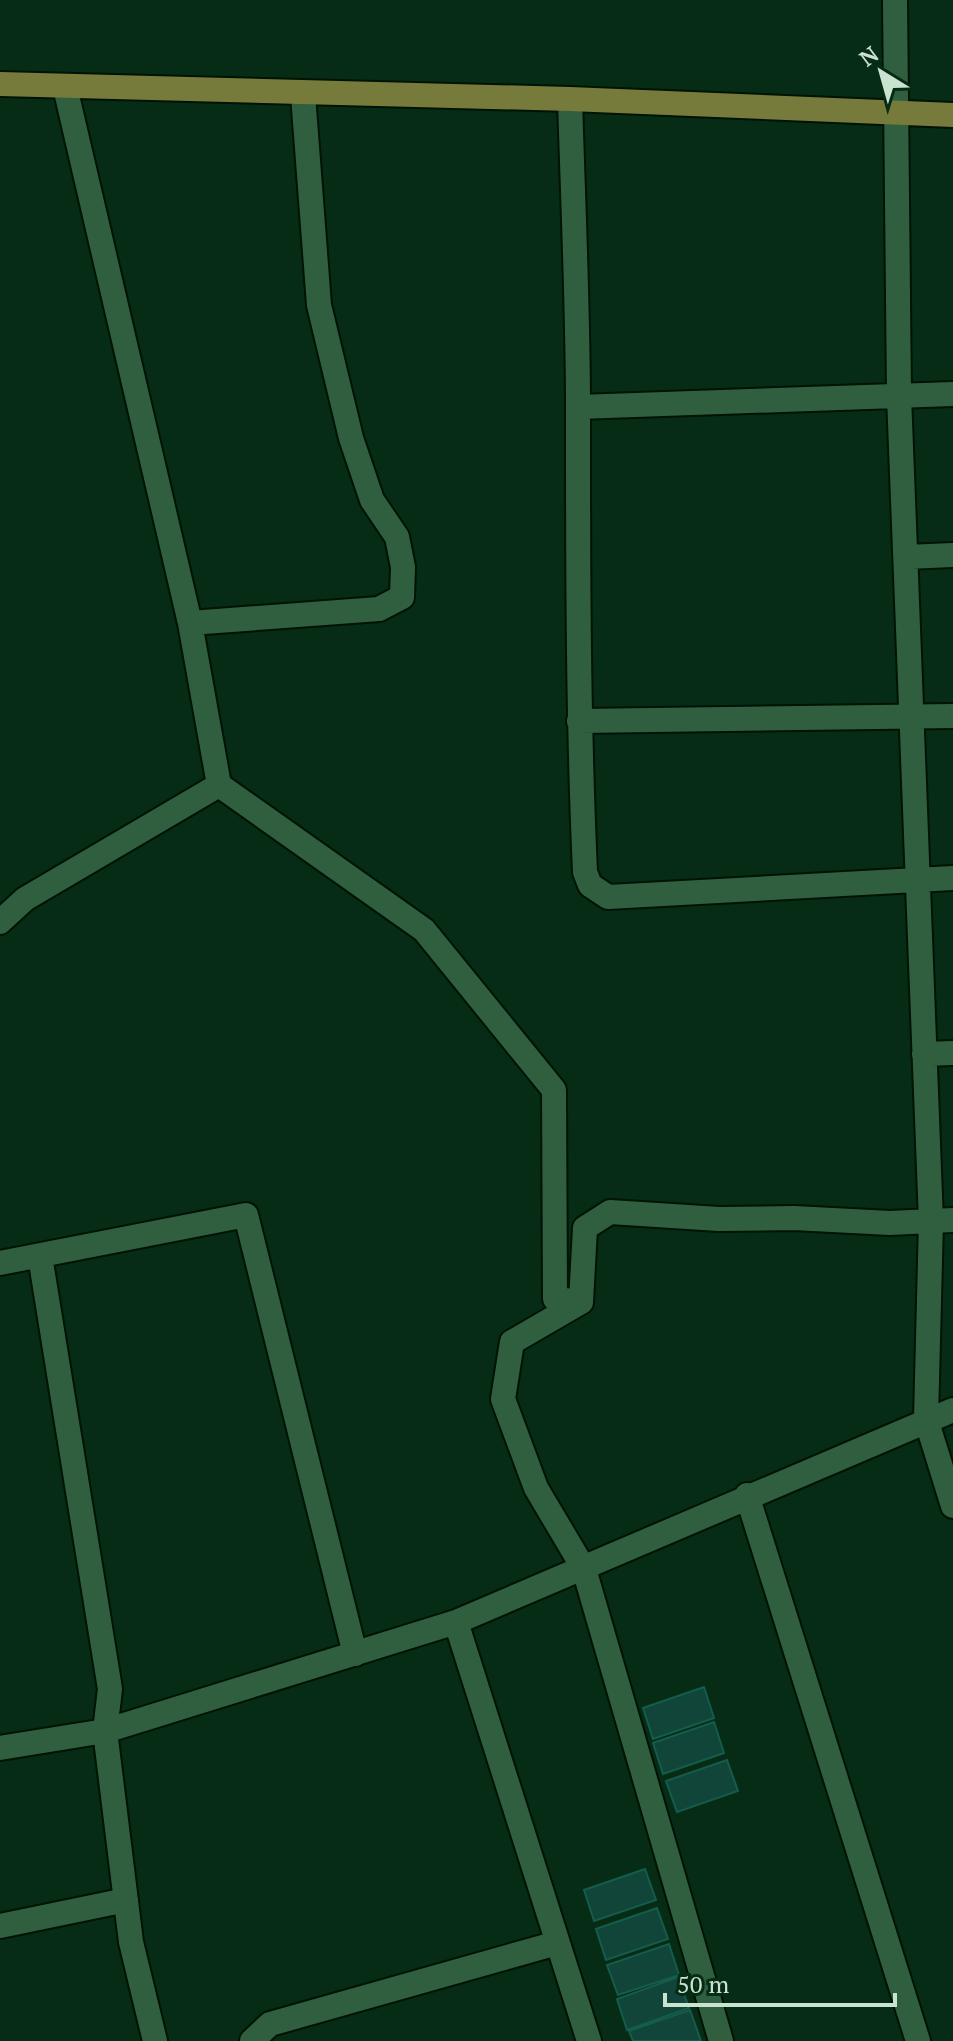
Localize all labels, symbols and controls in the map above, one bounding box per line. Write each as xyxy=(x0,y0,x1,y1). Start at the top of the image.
north arrow xyxy=(841,32,921,112)
text: N xyxy=(853,39,884,72)
scale bar xyxy=(665,1957,895,2007)
text: 50 m xyxy=(677,1968,729,2000)

